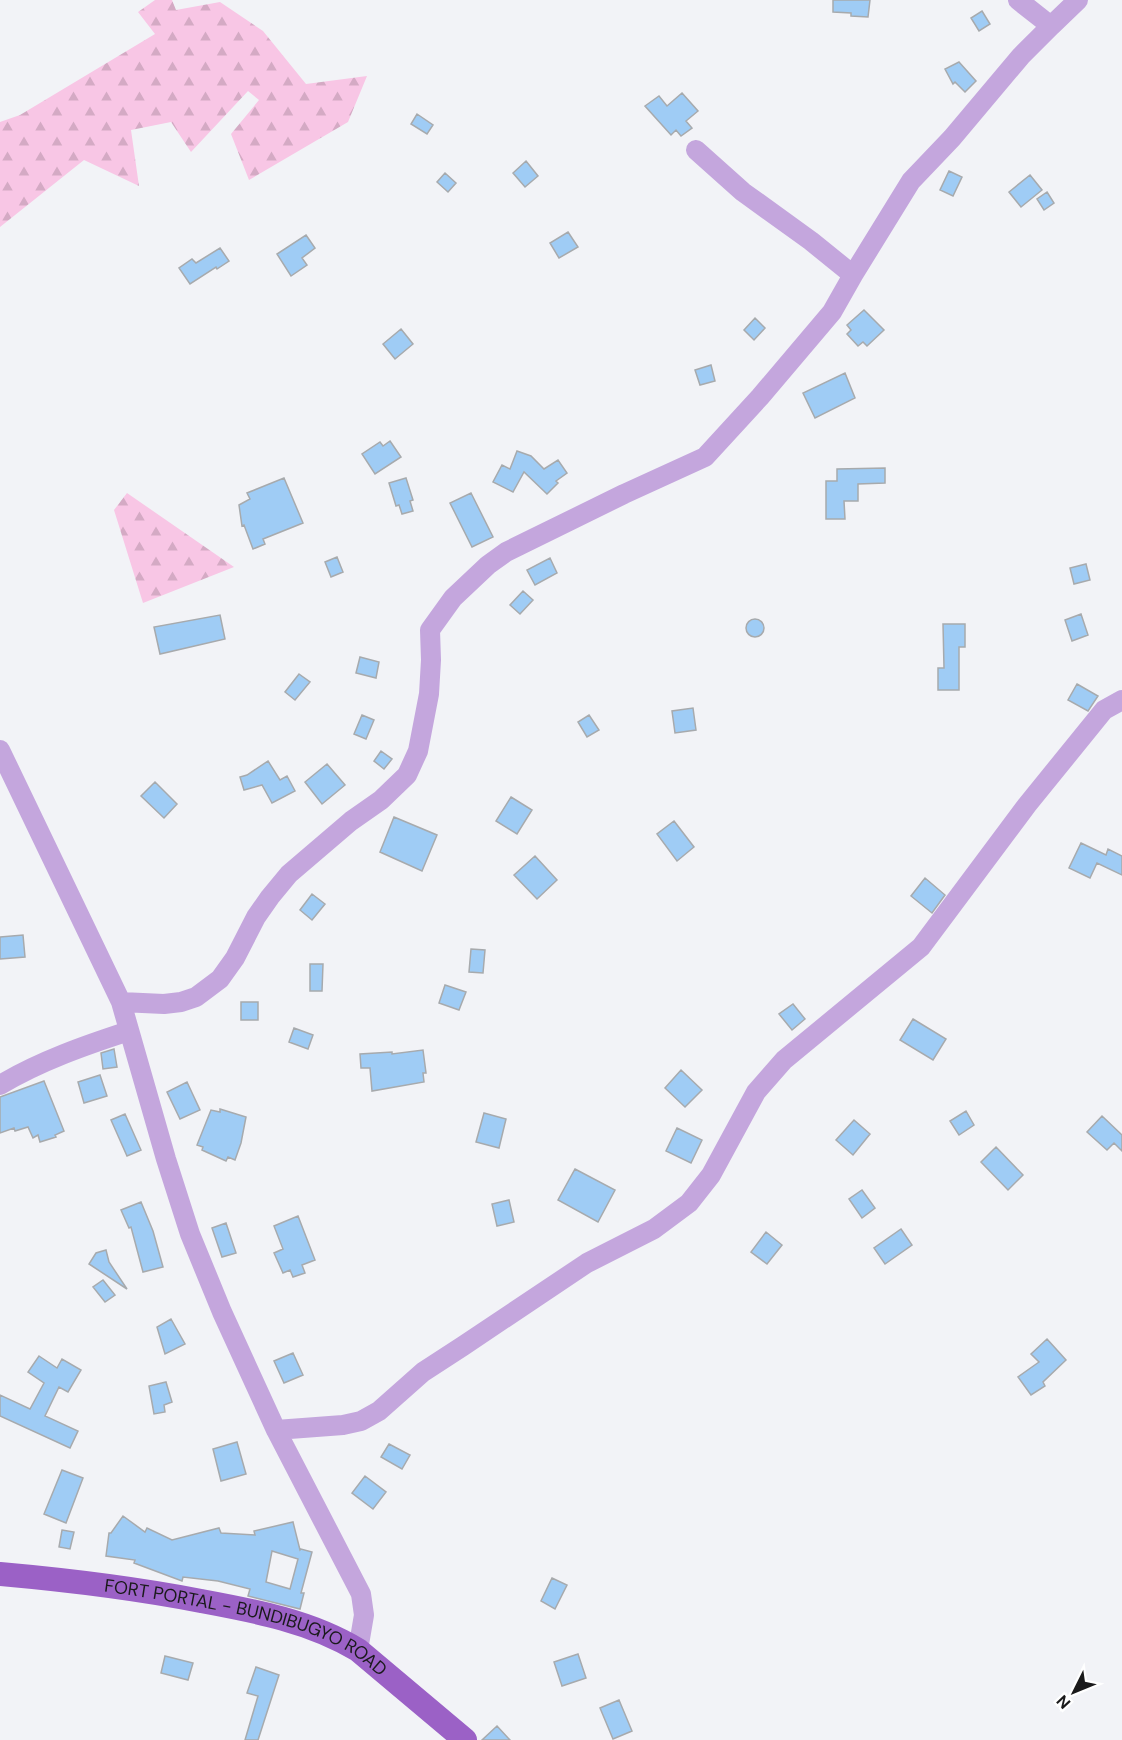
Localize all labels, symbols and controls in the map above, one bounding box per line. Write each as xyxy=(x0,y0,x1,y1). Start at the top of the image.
street label: FORT PORTAL - BUNDIBUGYO ROAD xyxy=(103,1574,392,1681)
north arrow xyxy=(1044,1662,1104,1722)
text: N xyxy=(1052,1690,1075,1713)

